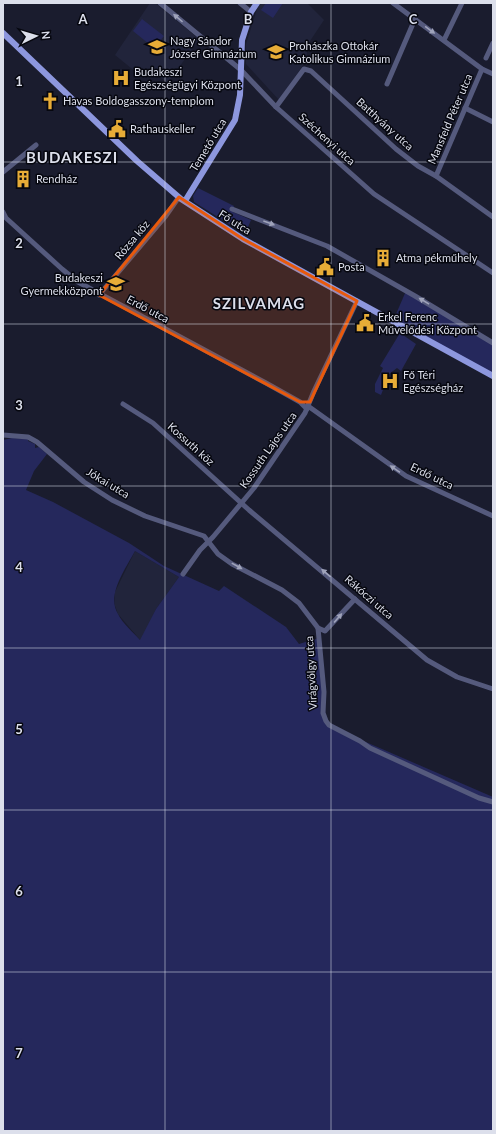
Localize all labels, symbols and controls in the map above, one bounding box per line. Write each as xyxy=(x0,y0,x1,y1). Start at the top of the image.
text: A xyxy=(77,11,88,27)
text: B xyxy=(244,11,253,27)
text: C xyxy=(409,11,418,27)
one-way arrow xyxy=(173,14,184,22)
north arrow xyxy=(16,16,56,56)
one-way arrow xyxy=(425,25,436,34)
text: N xyxy=(40,30,53,40)
place label: Nagy Sándor József Gimnázium xyxy=(170,34,257,60)
school or university icon: Nagy Sándor József Gimnázium xyxy=(147,37,167,57)
place label: Prohászka Ottokár Katolikus Gimnázium xyxy=(289,39,390,65)
school or university icon: Prohászka Ottokár Katolikus Gimnázium xyxy=(266,42,286,62)
place label: Budakeszi Egészségügyi Központ xyxy=(134,65,241,91)
hospital icon: Budakeszi Egészségügyi Központ xyxy=(111,68,131,88)
street label: Mansfeld Péter utca xyxy=(425,72,474,166)
text: 1 xyxy=(15,73,23,89)
church icon: Havas Boldogasszony-templom xyxy=(40,91,60,111)
place label: Havas Boldogasszony-templom xyxy=(63,94,214,107)
street label: Batthyány utca xyxy=(354,95,416,153)
street label: Széchenyi utca xyxy=(296,110,358,167)
street label: Temető utca xyxy=(187,116,228,174)
public building icon: Rathauskeller xyxy=(107,119,127,139)
place label: Rathauskeller xyxy=(130,122,195,135)
district label: BUDAKESZI xyxy=(26,148,118,166)
building icon: Rendház xyxy=(13,169,33,189)
place label: Rendház xyxy=(36,172,77,185)
street label: Fő utca xyxy=(217,207,254,237)
street label: Rózsa köz xyxy=(112,217,152,262)
one-way arrow xyxy=(263,221,275,227)
text: 2 xyxy=(15,235,23,251)
building icon: Atma pékműhely xyxy=(373,248,393,268)
place label: Atma pékműhely xyxy=(396,251,478,264)
public building icon: Posta xyxy=(315,257,335,277)
place label: Posta xyxy=(338,260,365,273)
place label: Budakeszi Gyermekközpont xyxy=(21,271,103,297)
school or university icon: Budakeszi Gyermekközpont xyxy=(106,274,126,294)
street label: Erdő utca xyxy=(125,292,172,325)
district label: SZILVAMAG xyxy=(213,294,305,312)
one-way arrow xyxy=(418,298,430,305)
place label: Erkel Ferenc Művelődési Központ xyxy=(378,310,477,336)
public building icon: Erkel Ferenc Művelődési Központ xyxy=(355,313,375,333)
place label: Fő Téri Egészségház xyxy=(403,368,463,394)
hospital icon: Fő Téri Egészségház xyxy=(380,371,400,391)
text: 3 xyxy=(15,397,23,413)
street label: Kossuth Lajos utca xyxy=(236,409,299,490)
street label: Kossuth köz xyxy=(165,419,217,468)
street label: Erdő utca xyxy=(409,460,456,491)
street label: Jókai utca xyxy=(84,465,132,500)
one-way arrow xyxy=(389,465,401,472)
text: 4 xyxy=(15,559,23,575)
one-way arrow xyxy=(231,563,243,569)
one-way arrow xyxy=(321,569,330,578)
street label: Rákóczi utca xyxy=(342,572,396,621)
one-way arrow xyxy=(333,613,342,623)
street label: Virágvölgy utca xyxy=(302,636,319,710)
text: 5 xyxy=(15,721,23,737)
text: 6 xyxy=(15,883,23,899)
text: 7 xyxy=(15,1045,23,1061)

